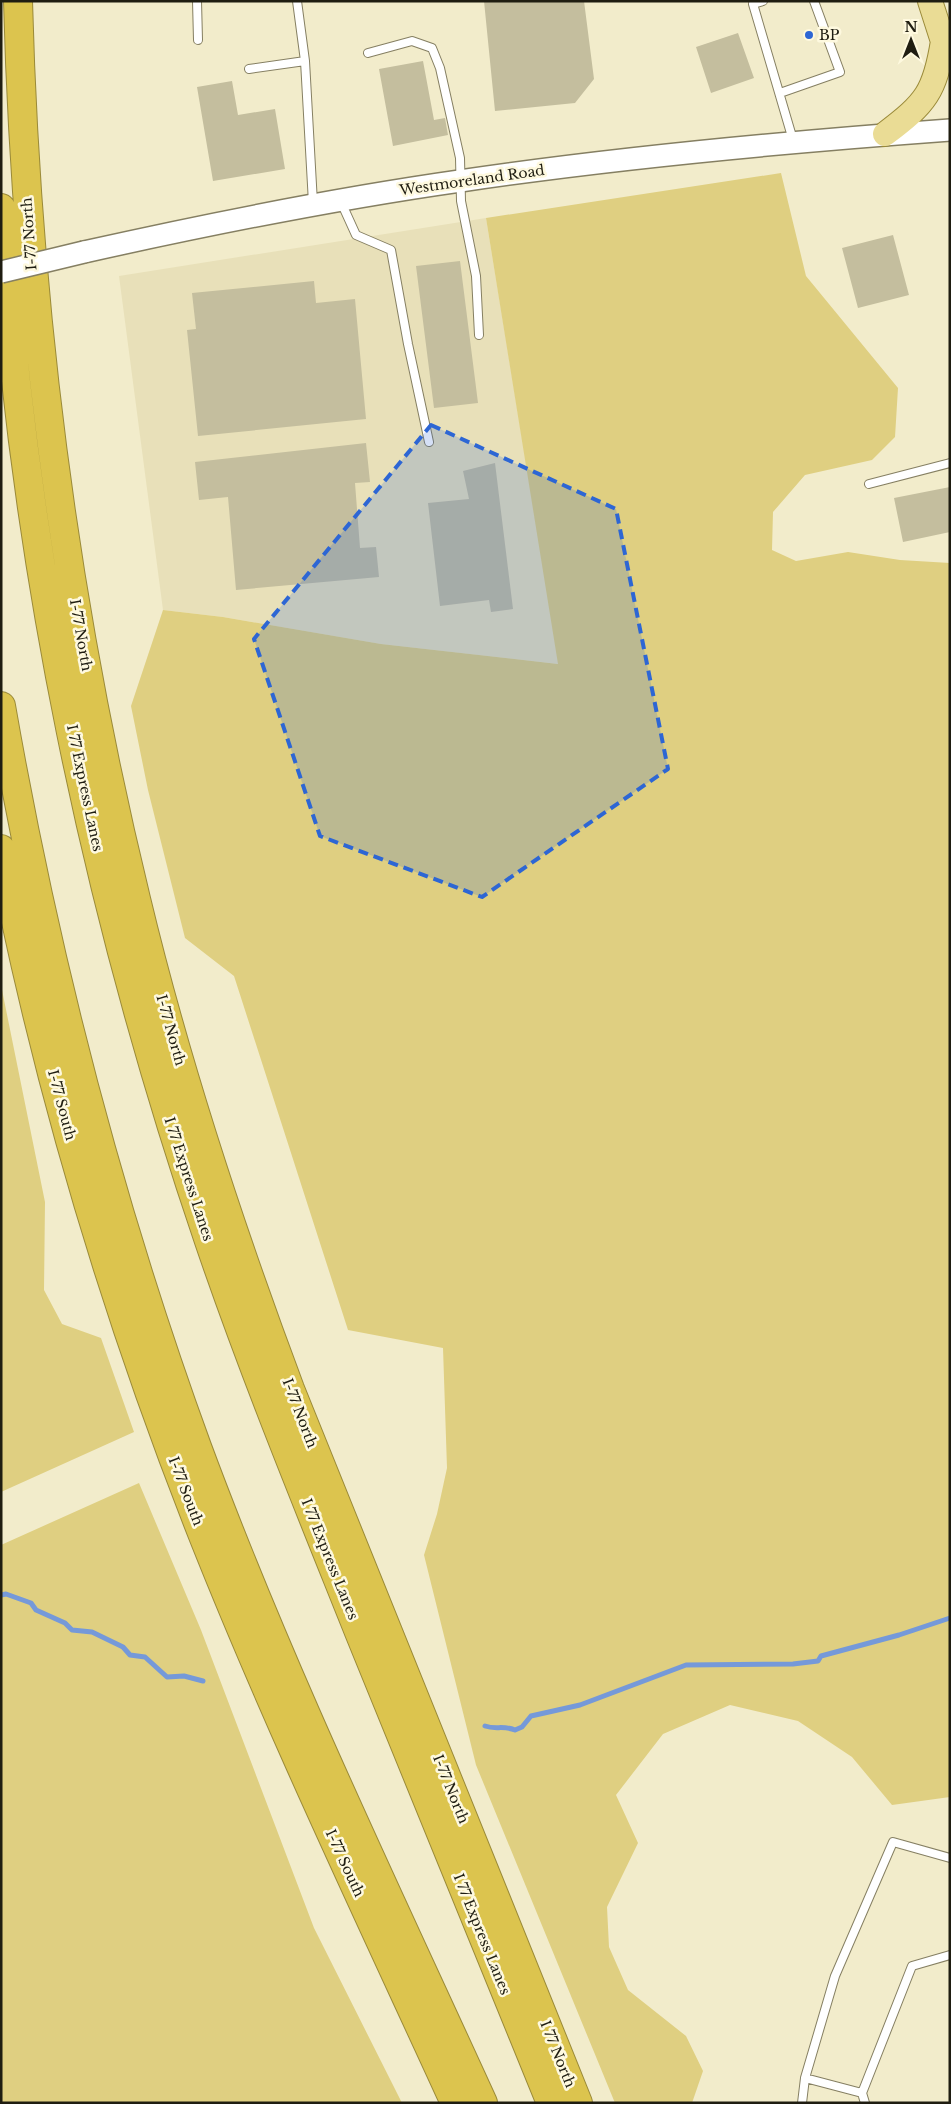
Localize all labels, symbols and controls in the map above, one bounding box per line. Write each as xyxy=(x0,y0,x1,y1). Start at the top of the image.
north arrow xyxy=(886,15,936,65)
text: N xyxy=(904,18,918,36)
place label: BP xyxy=(819,26,840,44)
marker: BP xyxy=(803,29,815,41)
street label: Westmoreland Road xyxy=(397,161,546,199)
street label: I-77 North xyxy=(17,197,41,271)
street label: I-77 North xyxy=(66,597,96,673)
street label: I 77 Express Lanes xyxy=(63,723,107,853)
street label: I-77 North xyxy=(152,992,190,1068)
street label: I-77 South xyxy=(44,1068,80,1143)
street label: I 77 Express Lanes xyxy=(160,1115,218,1243)
street label: I-77 North xyxy=(279,1376,322,1451)
street label: I-77 South xyxy=(165,1454,208,1528)
street label: I 77 Express Lanes xyxy=(297,1496,363,1622)
street label: I-77 North xyxy=(429,1752,473,1827)
street label: I-77 South xyxy=(322,1826,369,1900)
street label: I 77 Express Lanes xyxy=(449,1871,515,1997)
street label: I 77 North xyxy=(536,2018,580,2091)

